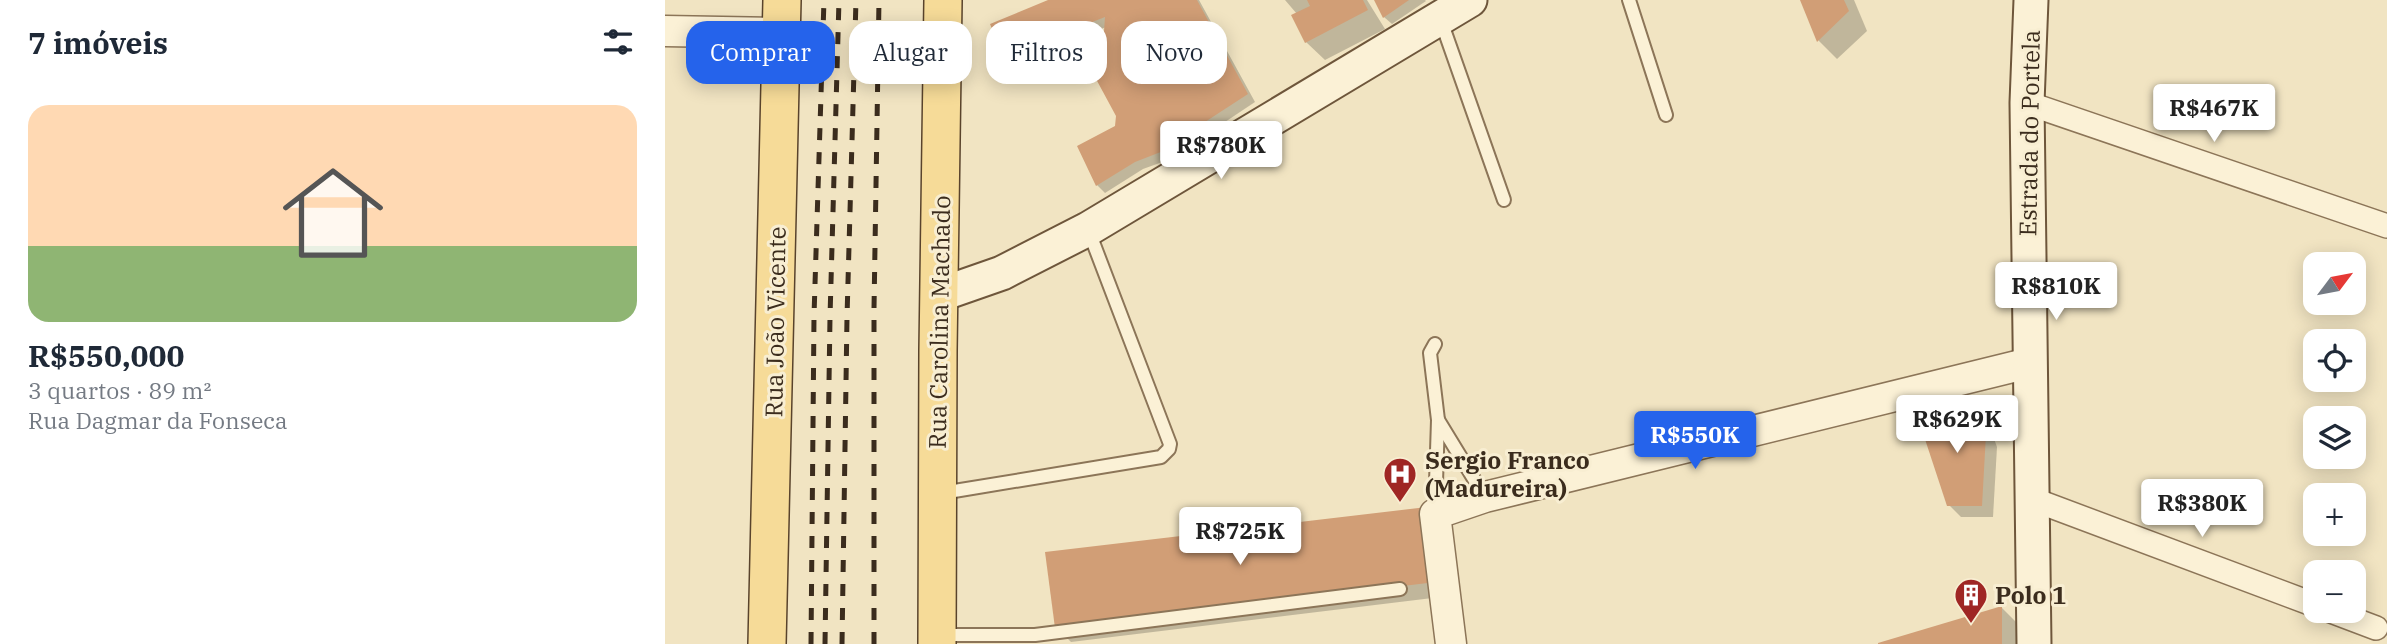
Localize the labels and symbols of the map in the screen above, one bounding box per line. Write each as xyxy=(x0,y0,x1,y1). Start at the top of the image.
street label: Estrada do Portela xyxy=(2011,29,2047,237)
pin: R$467K xyxy=(2157,85,2271,144)
pin: R$780K xyxy=(1164,122,1278,181)
street label: Rua Carolina Machado xyxy=(921,195,957,449)
street label: Rua João Vicente xyxy=(757,226,793,418)
north arrow xyxy=(2303,252,2366,315)
pin: R$810K xyxy=(1999,262,2113,322)
pin: R$629K xyxy=(1900,396,2014,455)
pin: R$550K xyxy=(1638,412,1752,471)
place label: Sergio Franco (Madureira) xyxy=(1425,444,1590,504)
hospital icon: Sergio Franco (Madureira) xyxy=(1381,455,1419,504)
pin: R$380K xyxy=(2145,480,2259,539)
pin: R$725K xyxy=(1183,508,1297,567)
building icon: Polo 1 xyxy=(1952,576,1990,625)
place label: Polo 1 xyxy=(1995,579,2066,611)

